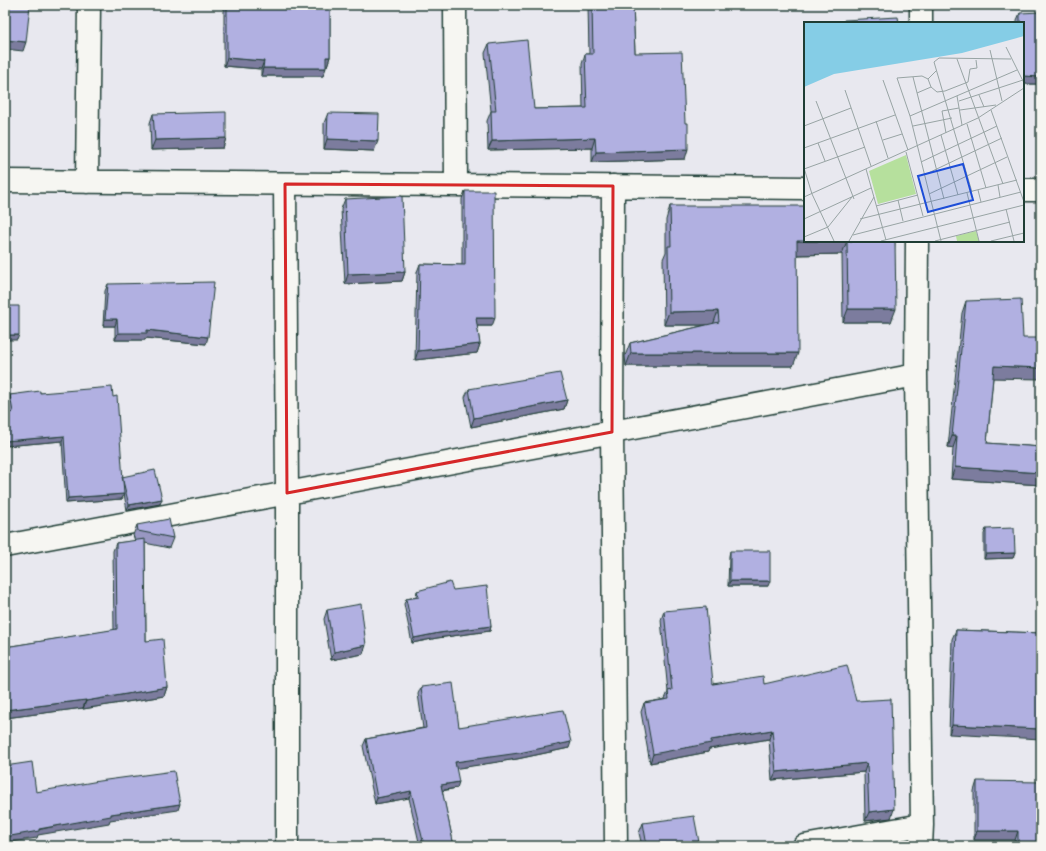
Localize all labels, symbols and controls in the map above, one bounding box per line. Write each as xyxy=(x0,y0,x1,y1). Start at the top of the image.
inset map xyxy=(804,22,1024,242)

